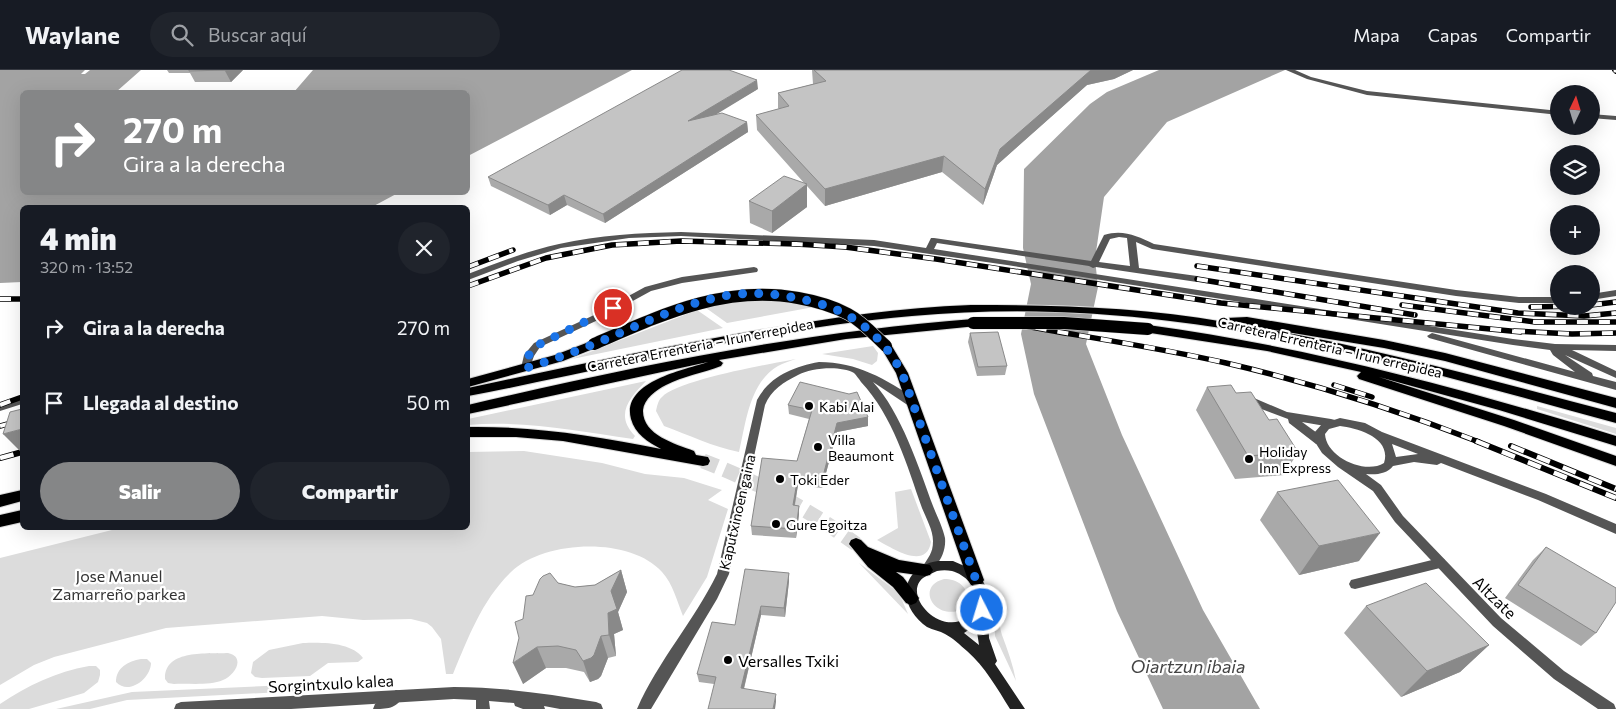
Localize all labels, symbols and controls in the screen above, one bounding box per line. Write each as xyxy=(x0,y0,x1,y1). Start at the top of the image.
search box xyxy=(150,12,500,57)
text: Waylane xyxy=(25,20,120,49)
icon: search xyxy=(168,21,196,49)
text: Buscar aquí xyxy=(208,23,307,46)
text: Mapa xyxy=(1353,24,1400,46)
text: Capas xyxy=(1428,24,1478,46)
text: Compartir xyxy=(1506,24,1591,46)
north arrow xyxy=(1550,85,1600,135)
map controls xyxy=(1550,85,1600,315)
text: 270 m xyxy=(123,107,222,150)
icon: right xyxy=(40,110,105,175)
button: layers xyxy=(1550,145,1600,195)
text: Gira a la derecha xyxy=(123,150,285,177)
button: + xyxy=(1550,205,1600,255)
text: 4 min xyxy=(40,219,117,256)
button: close xyxy=(398,222,450,274)
text: 320 m · 13:52 xyxy=(40,257,133,276)
button: − xyxy=(1550,265,1600,315)
pin xyxy=(592,287,634,329)
icon: arrive xyxy=(599,294,627,322)
street label: Carretera Errenteria – Irun errepidea xyxy=(1216,313,1444,381)
icon: right xyxy=(40,314,68,342)
street label: Carretera Errenteria – Irun errepidea xyxy=(586,315,814,375)
text: Gira a la derecha xyxy=(83,316,225,339)
text: 270 m xyxy=(397,316,450,339)
icon: arrive xyxy=(40,389,68,417)
text: Llegada al destino xyxy=(83,391,239,414)
text: 50 m xyxy=(406,391,450,414)
place label: Kabi Alai xyxy=(819,398,874,415)
marker: Kabi Alai xyxy=(803,400,815,412)
place label: Villa Beaumont xyxy=(828,431,894,464)
marker: Villa Beaumont xyxy=(812,441,824,453)
place label: Holiday Inn Express xyxy=(1259,443,1331,476)
street label: Kaputxinoen gaina xyxy=(715,453,759,571)
marker: Holiday Inn Express xyxy=(1243,453,1255,465)
button: Salir xyxy=(40,462,240,520)
button: Compartir xyxy=(250,462,450,520)
place label: Toki Eder xyxy=(790,471,850,488)
marker: Toki Eder xyxy=(774,473,786,485)
place label: Gure Egoitza xyxy=(786,516,867,533)
marker: Gure Egoitza xyxy=(770,518,782,530)
park label: Jose Manuel Zamarreño parkea xyxy=(52,566,186,603)
street label: Altzate xyxy=(1469,572,1521,622)
position arrow xyxy=(955,583,1007,635)
place label: Versalles Txiki xyxy=(738,651,839,670)
marker: Versalles Txiki xyxy=(722,654,734,666)
water label: Oiartzun ibaia xyxy=(1131,655,1245,677)
street label: Sorgintxulo kalea xyxy=(268,670,394,696)

